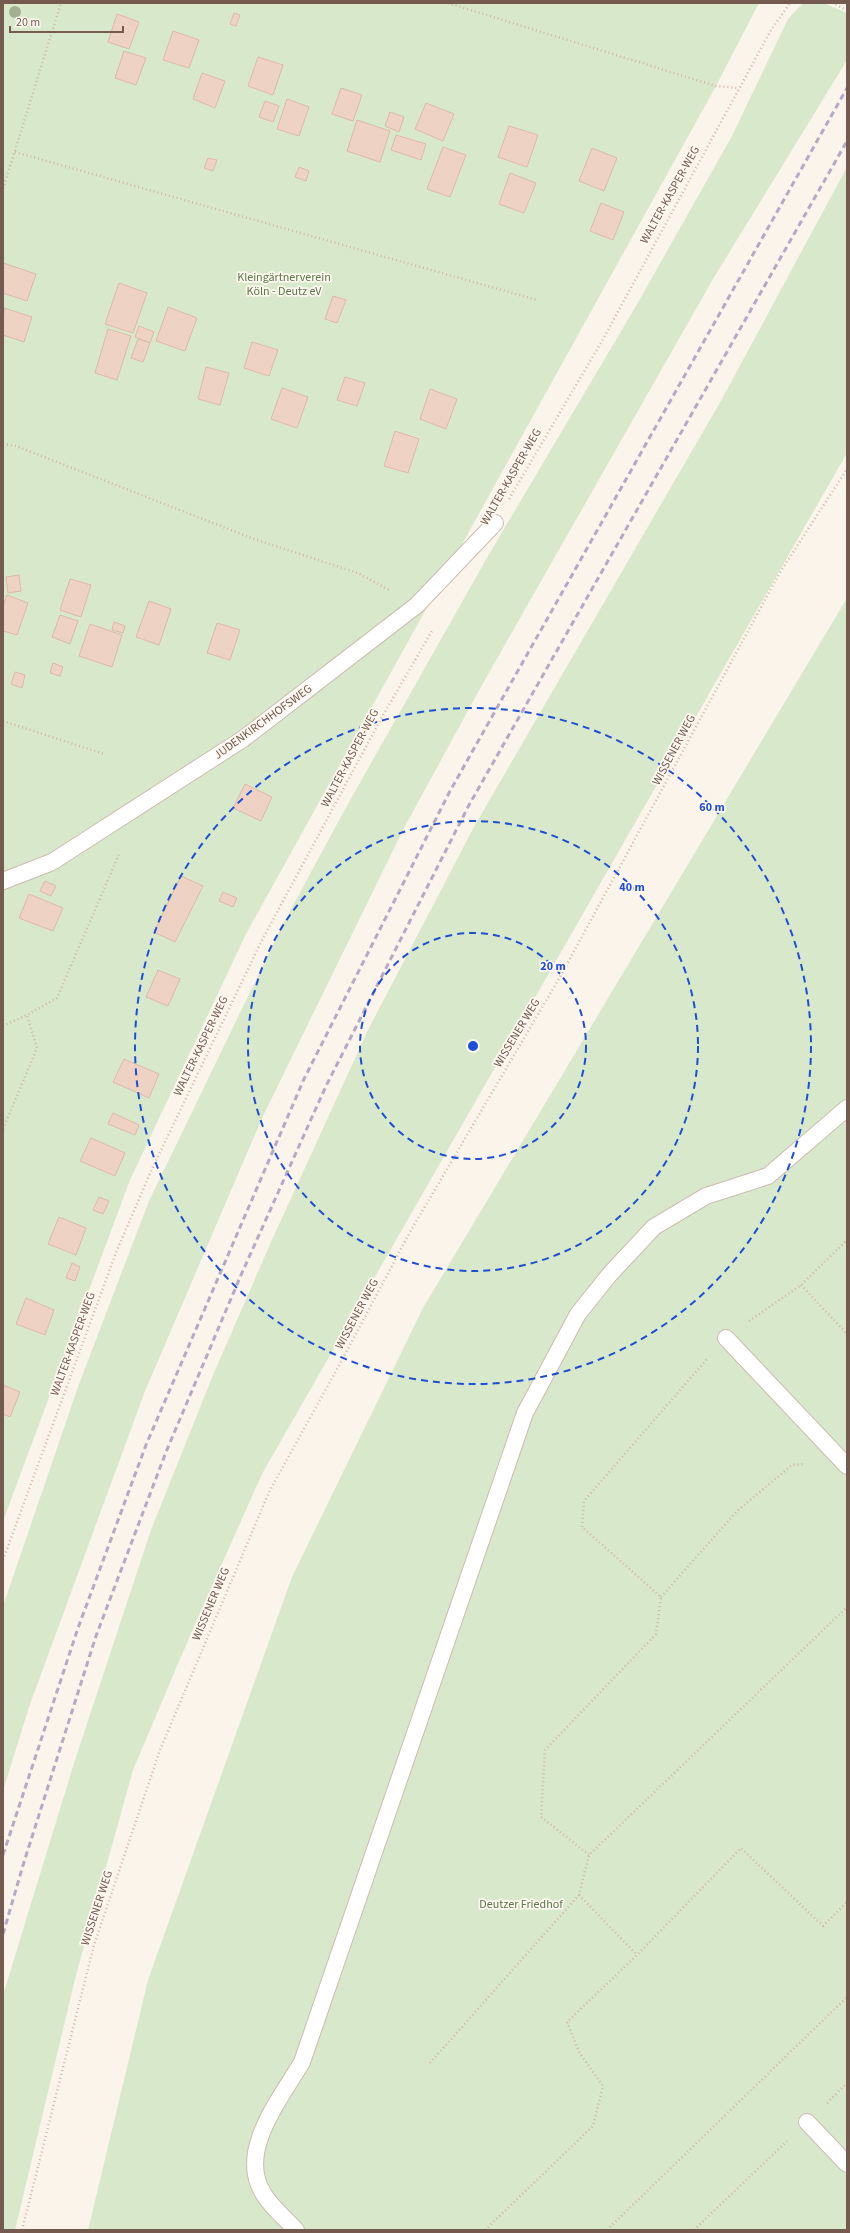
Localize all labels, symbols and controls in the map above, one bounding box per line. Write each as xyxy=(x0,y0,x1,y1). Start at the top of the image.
scale bar xyxy=(10,8,123,34)
text: 20 m xyxy=(16,14,40,31)
street label: WALTER-KASPER-WEG xyxy=(636,143,704,247)
park label: Kleingärtnerverein Köln - Deutz eV xyxy=(237,269,331,300)
street label: WALTER-KASPER-WEG xyxy=(476,425,546,529)
street label: JUDENKIRCHHOFSWEG xyxy=(210,681,316,763)
street label: WALTER-KASPER-WEG xyxy=(317,706,383,810)
street label: WISSENER WEG xyxy=(648,712,700,788)
text: 60 m xyxy=(699,799,725,816)
text: 40 m xyxy=(619,879,645,896)
text: 20 m xyxy=(540,958,566,975)
street label: WALTER-KASPER-WEG xyxy=(169,993,233,1099)
street label: WISSENER WEG xyxy=(490,995,544,1071)
centre of rings xyxy=(466,1039,480,1053)
street label: WISSENER WEG xyxy=(331,1276,383,1352)
street label: WALTER-KASPER-WEG xyxy=(46,1290,100,1398)
street label: WISSENER WEG xyxy=(188,1565,234,1643)
street label: WISSENER WEG xyxy=(77,1868,117,1948)
park label: Deutzer Friedhof xyxy=(479,1896,563,1913)

